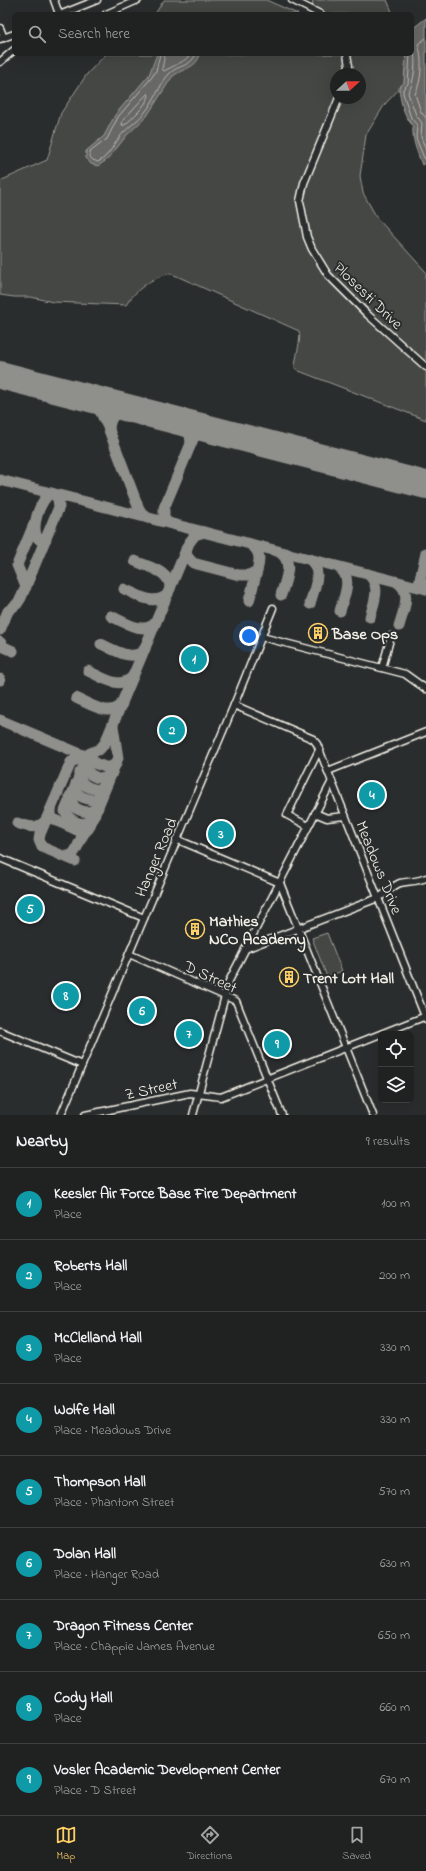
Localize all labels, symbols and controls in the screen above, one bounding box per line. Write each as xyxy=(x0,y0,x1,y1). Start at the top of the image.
search box xyxy=(12,12,414,56)
icon: search xyxy=(26,23,48,45)
text: Search here xyxy=(58,23,130,45)
north arrow xyxy=(330,68,366,104)
street label: Plosesti Drive xyxy=(327,257,408,336)
building icon: Base Ops xyxy=(307,622,329,644)
place label: Base Ops xyxy=(331,623,398,647)
your location xyxy=(239,626,259,646)
pin: 1 xyxy=(181,644,207,674)
pin: 2 xyxy=(159,715,185,745)
pin: 4 xyxy=(359,780,385,810)
street label: Hanger Road xyxy=(129,814,184,901)
street label: Meadows Drive xyxy=(348,817,408,919)
pin: 3 xyxy=(208,819,234,849)
pin: 5 xyxy=(17,894,43,924)
place label: Mathies NCO Academy xyxy=(209,910,306,953)
building icon: Mathies NCO Academy xyxy=(184,918,206,940)
street label: D Street xyxy=(179,955,241,1001)
building icon: Trent Lott Hall xyxy=(278,966,300,988)
place label: Trent Lott Hall xyxy=(303,967,394,991)
pin: 8 xyxy=(53,981,79,1011)
pin: 6 xyxy=(129,996,155,1026)
pin: 7 xyxy=(176,1019,202,1049)
pin: 9 xyxy=(264,1029,290,1059)
map controls xyxy=(378,1031,414,1103)
button: locate xyxy=(378,1031,414,1067)
button: layers xyxy=(378,1067,414,1103)
street label: Z Street xyxy=(123,1073,181,1107)
text: Nearby xyxy=(16,1129,68,1154)
text: 9 results xyxy=(366,1132,410,1151)
text: Keesler Air Force Base Fire Department xyxy=(54,1183,297,1205)
text: 1 xyxy=(27,1194,31,1213)
text: 100 m xyxy=(381,1194,410,1213)
text: Place xyxy=(54,1205,82,1224)
text: Roberts Hall xyxy=(54,1255,127,1277)
text: 2 xyxy=(26,1266,32,1285)
text: 200 m xyxy=(379,1266,410,1285)
text: Place xyxy=(54,1277,82,1296)
text: McClelland Hall xyxy=(54,1327,142,1349)
text: 3 xyxy=(26,1338,32,1357)
text: 330 m xyxy=(380,1338,410,1357)
text: Place xyxy=(54,1349,82,1368)
text: Wolfe Hall xyxy=(54,1399,115,1421)
text: 4 xyxy=(26,1410,32,1429)
text: 330 m xyxy=(380,1410,410,1429)
text: Place · Meadows Drive xyxy=(54,1421,171,1440)
text: Thompson Hall xyxy=(54,1471,146,1493)
text: 5 xyxy=(25,1482,33,1501)
text: 570 m xyxy=(378,1482,410,1501)
text: Place · Phantom Street xyxy=(54,1493,174,1512)
text: Dolan Hall xyxy=(54,1543,116,1565)
text: 6 xyxy=(26,1554,32,1573)
text: 630 m xyxy=(380,1554,410,1573)
text: Place · Hanger Road xyxy=(54,1565,159,1584)
text: Dragon Fitness Center xyxy=(54,1615,193,1637)
text: 7 xyxy=(26,1626,32,1645)
text: 650 m xyxy=(378,1626,410,1645)
text: Place · Chappie James Avenue xyxy=(54,1637,215,1656)
text: Cody Hall xyxy=(54,1687,112,1709)
text: 8 xyxy=(27,1698,31,1717)
text: 660 m xyxy=(380,1698,410,1717)
text: Place xyxy=(54,1709,82,1728)
text: Vosler Academic Development Center xyxy=(54,1759,281,1781)
text: 9 xyxy=(27,1770,31,1789)
text: 670 m xyxy=(380,1770,410,1789)
text: Place · D Street xyxy=(54,1781,136,1800)
tab: Map xyxy=(55,1824,77,1864)
tab: Directions xyxy=(187,1824,232,1864)
tab: Saved xyxy=(342,1824,371,1864)

